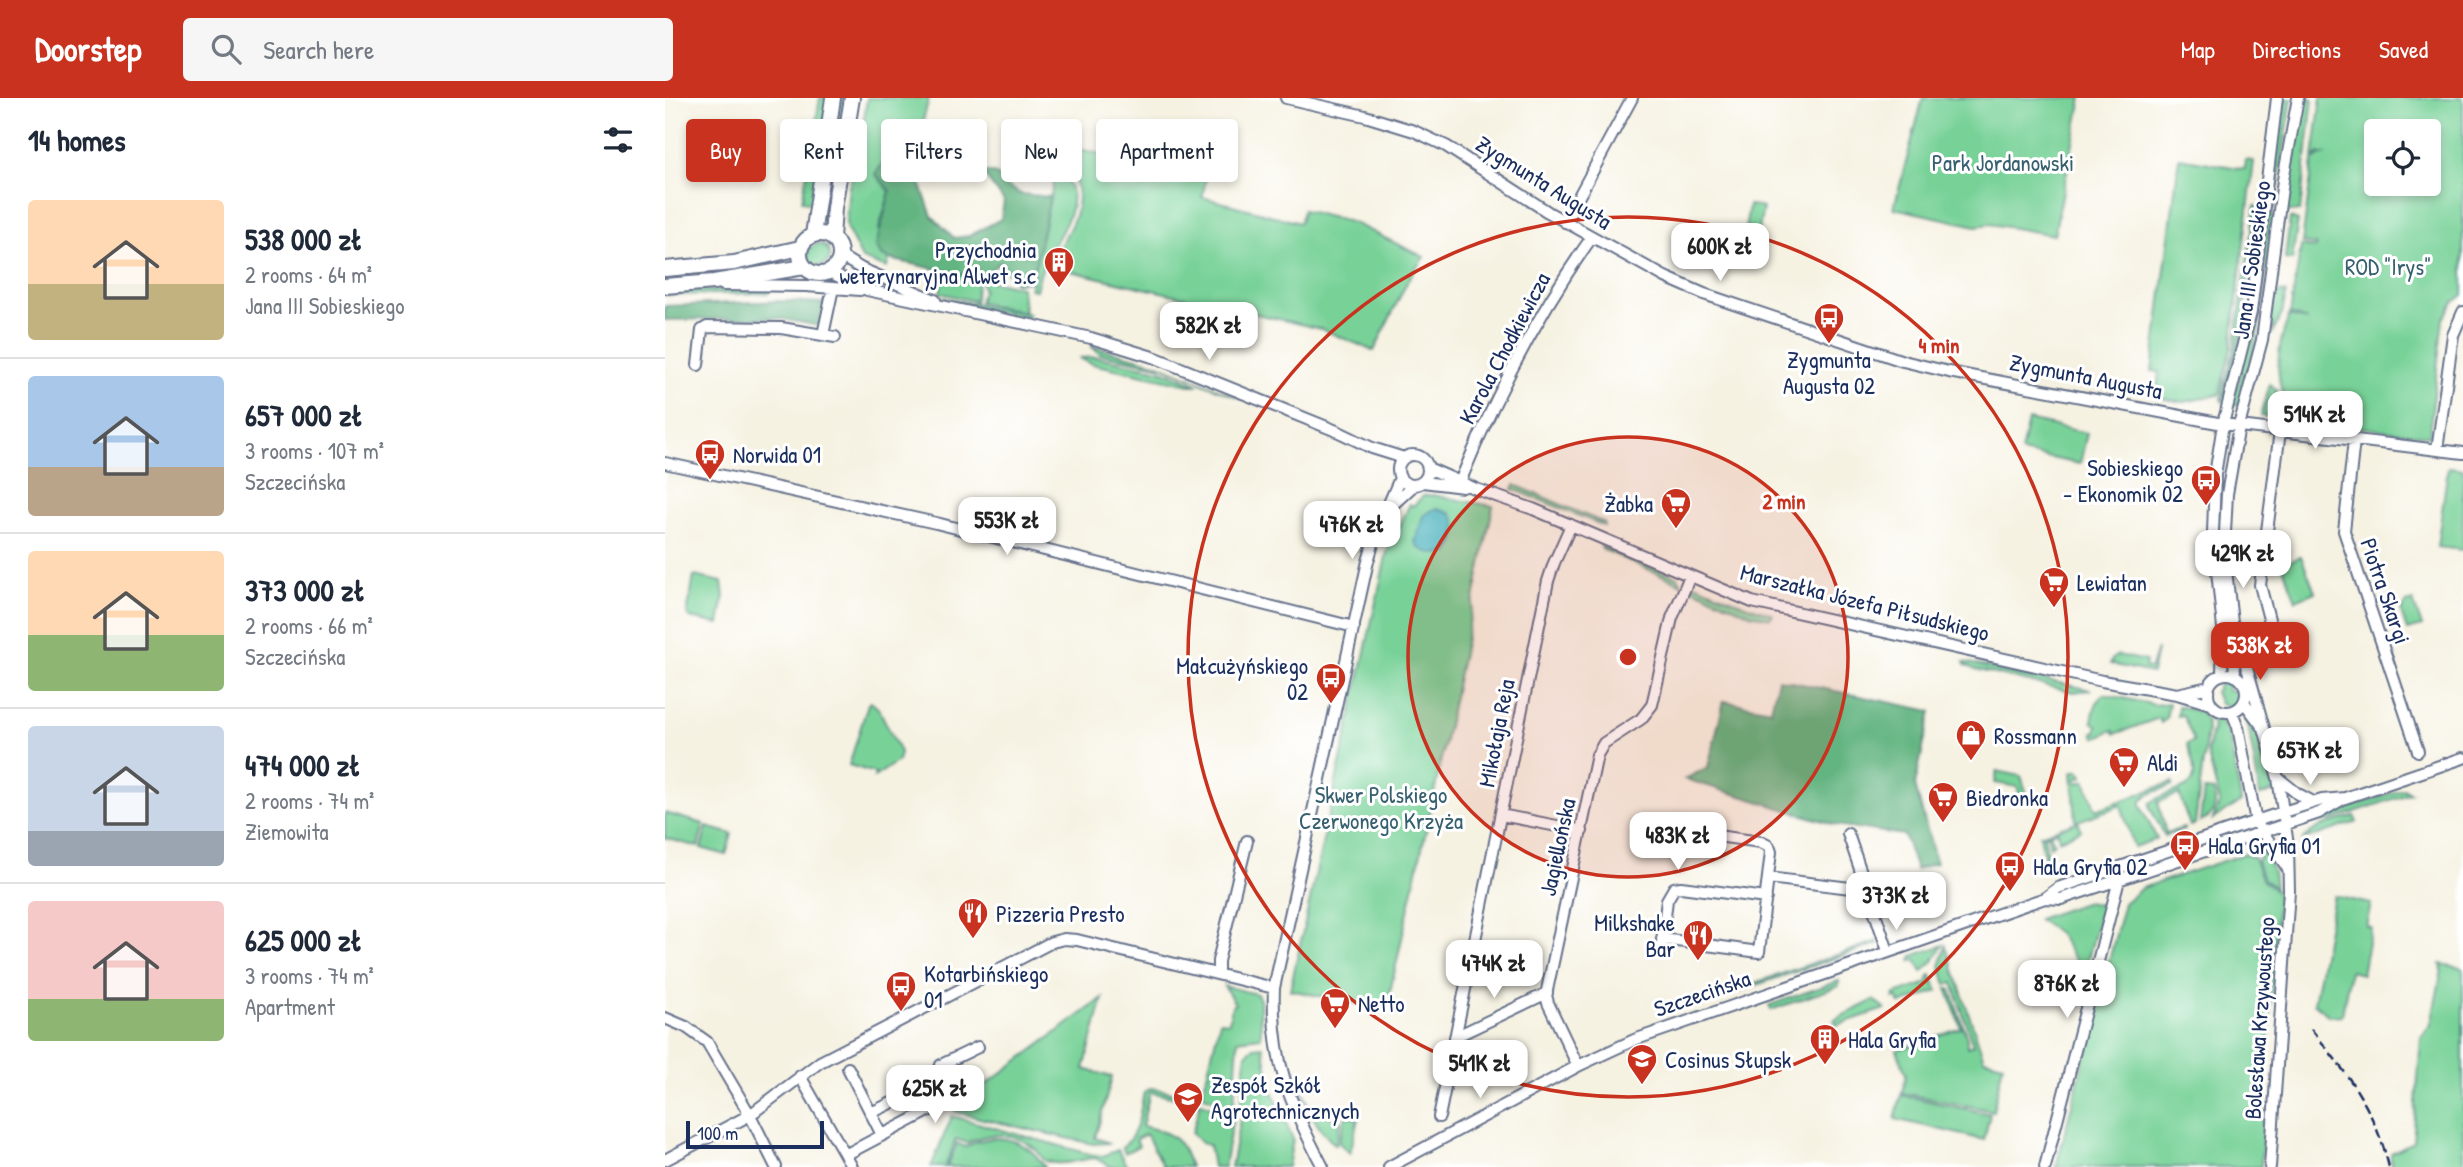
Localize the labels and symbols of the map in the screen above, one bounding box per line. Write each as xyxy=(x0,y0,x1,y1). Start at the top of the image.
street label: Zygmunta Augusta xyxy=(1470,128,1618,236)
park label: Park Jordanowski xyxy=(1932,147,2074,178)
street label: Jana III Sobieskiego xyxy=(2225,179,2277,341)
pin: 600K zł xyxy=(1655,223,1785,283)
place label: Przychodnia weterynaryjna Alwet s.c xyxy=(839,234,1036,291)
building icon: Przychodnia weterynaryjna Alwet s.c xyxy=(1042,245,1076,289)
park label: ROD "Irys" xyxy=(2345,251,2431,282)
street label: Karola Chodkiewicza xyxy=(1451,267,1557,429)
bus stop icon: Zygmunta Augusta 02 xyxy=(1812,301,1846,345)
pin: 582K zł xyxy=(1144,302,1274,362)
text: 4 min xyxy=(1918,331,1960,360)
place label: Zygmunta Augusta 02 xyxy=(1783,344,1875,401)
street label: Zygmunta Augusta xyxy=(2007,346,2165,406)
pin: 514K zł xyxy=(2250,392,2380,451)
bus stop icon: Norwida 01 xyxy=(693,437,727,481)
place label: Norwida 01 xyxy=(733,439,821,470)
place label: Sobieskiego - Ekonomik 02 xyxy=(2063,452,2183,509)
bus stop icon: Sobieskiego - Ekonomik 02 xyxy=(2189,463,2223,507)
supermarket icon: Żabka xyxy=(1659,486,1693,530)
text: 2 min xyxy=(1762,487,1806,516)
place label: Żabka xyxy=(1604,488,1653,519)
pin: 553K zł xyxy=(942,498,1072,557)
pin: 476K zł xyxy=(1287,502,1417,561)
pin: 429K zł xyxy=(2178,531,2308,590)
street label: Piotra Skargi xyxy=(2353,534,2419,648)
street label: Marszałka Józefa Piłsudskiego xyxy=(1737,556,1993,648)
supermarket icon: Lewiatan xyxy=(2037,565,2071,609)
place label: Lewiatan xyxy=(2077,567,2147,598)
pin: 538K zł xyxy=(2195,622,2325,682)
centre of rings xyxy=(1616,645,1640,669)
place label: Małcużyńskiego 02 xyxy=(1176,650,1308,707)
bus stop icon: Małcużyńskiego 02 xyxy=(1314,661,1348,705)
street label: Mikołaja Reja xyxy=(1470,676,1522,790)
shop icon: Rossmann xyxy=(1954,718,1988,762)
place label: Rossmann xyxy=(1994,720,2077,751)
pin: 657K zł xyxy=(2245,728,2375,787)
supermarket icon: Aldi xyxy=(2107,745,2141,789)
place label: Aldi xyxy=(2147,747,2178,778)
park label: Skwer Polskiego Czerwonego Krzyża xyxy=(1299,779,1463,836)
supermarket icon: Biedronka xyxy=(1926,780,1960,824)
place label: Biedronka xyxy=(1966,782,2048,813)
street label: Jagiellońska xyxy=(1532,795,1582,899)
pin: 483K zł xyxy=(1613,812,1743,872)
bus stop icon: Hala Gryfia 01 xyxy=(2168,828,2202,872)
place label: Hala Gryfia 01 xyxy=(2208,830,2320,861)
bus stop icon: Hala Gryfia 02 xyxy=(1993,849,2027,893)
place label: Hala Gryfia 02 xyxy=(2033,851,2148,882)
pin: 373K zł xyxy=(1831,872,1961,932)
restaurant icon: Pizzeria Presto xyxy=(956,896,990,940)
place label: Pizzeria Presto xyxy=(996,898,1124,929)
place label: Milkshake Bar xyxy=(1594,907,1675,964)
street label: Bolesława Krzywoustego xyxy=(2236,916,2282,1120)
restaurant icon: Milkshake Bar xyxy=(1681,918,1715,962)
pin: 474K zł xyxy=(1429,940,1559,1000)
place label: Kotarbińskiego 01 xyxy=(924,958,1048,1015)
pin: 876K zł xyxy=(2002,960,2132,1020)
street label: Szczecińska xyxy=(1650,962,1754,1024)
bus stop icon: Kotarbińskiego 01 xyxy=(884,969,918,1013)
supermarket icon: Netto xyxy=(1318,986,1352,1030)
place label: Netto xyxy=(1358,988,1404,1019)
building icon: Hala Gryfia xyxy=(1808,1022,1842,1066)
place label: Hala Gryfia xyxy=(1848,1024,1936,1055)
pin: 541K zł xyxy=(1415,1040,1545,1100)
school or university icon: Cosinus Słupsk xyxy=(1625,1042,1659,1086)
place label: Cosinus Słupsk xyxy=(1665,1044,1792,1075)
pin: 625K zł xyxy=(870,1066,1000,1125)
place label: Zespół Szkół Agrotechnicznych xyxy=(1211,1069,1360,1126)
school or university icon: Zespół Szkół Agrotechnicznych xyxy=(1171,1080,1205,1124)
scale bar xyxy=(686,1118,824,1150)

